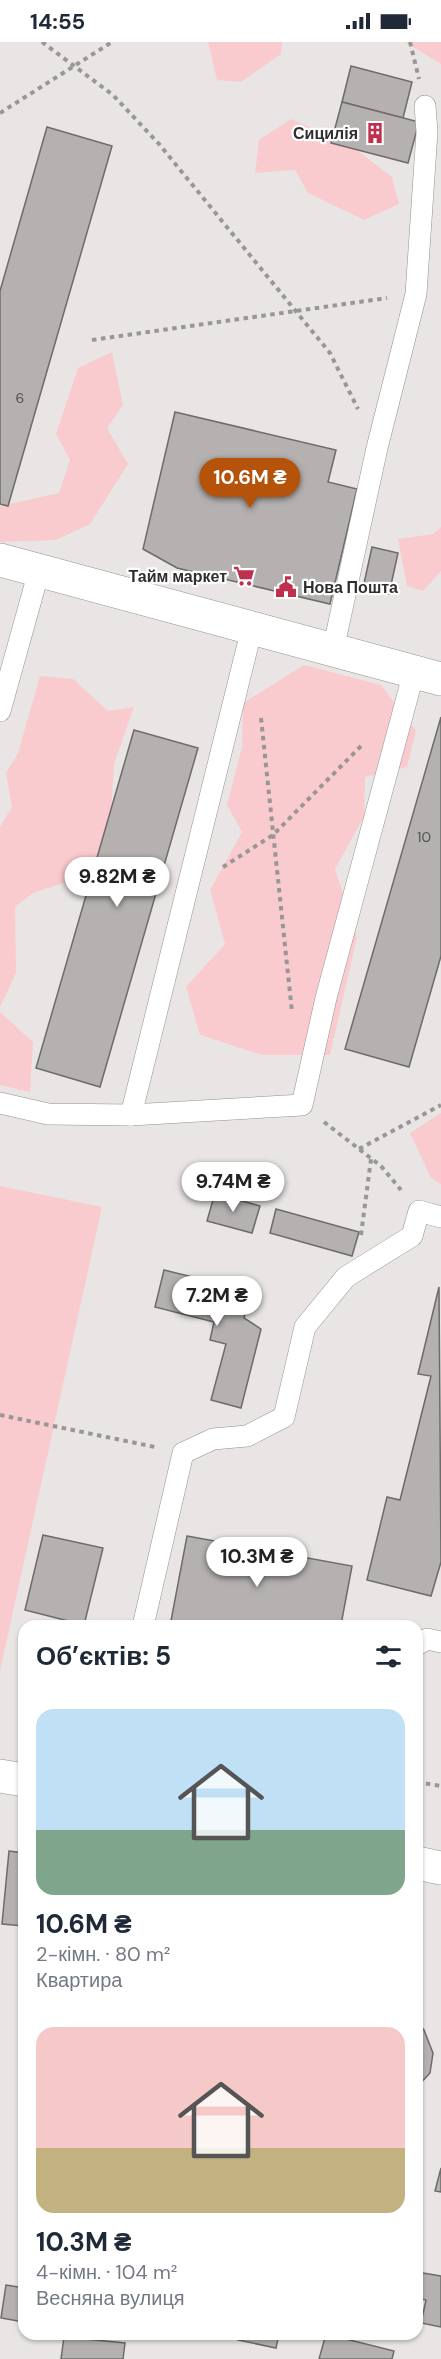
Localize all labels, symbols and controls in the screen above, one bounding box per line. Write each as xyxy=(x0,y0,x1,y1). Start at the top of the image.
text: 14:55 xyxy=(30,7,85,36)
building icon: Сицилія xyxy=(363,121,387,145)
place label: Сицилія xyxy=(293,123,358,144)
house number: 6 xyxy=(16,389,24,407)
pin: 10.6M ₴ xyxy=(195,458,305,509)
text: 10.6M ₴ xyxy=(213,464,287,490)
supermarket icon: Тайм маркет xyxy=(232,564,256,588)
place label: Тайм маркет xyxy=(128,566,227,587)
public building icon: Нова Пошта xyxy=(274,575,298,599)
place label: Нова Пошта xyxy=(303,577,398,598)
house number: 10 xyxy=(417,828,431,846)
pin: 9.82M ₴ xyxy=(62,857,172,908)
text: 9.82M ₴ xyxy=(79,863,155,889)
pin: 9.74M ₴ xyxy=(178,1162,288,1213)
text: 9.74M ₴ xyxy=(196,1168,270,1194)
pin: 7.2M ₴ xyxy=(168,1276,266,1327)
text: 7.2M ₴ xyxy=(186,1282,248,1308)
pin: 10.3M ₴ xyxy=(202,1537,312,1588)
text: 10.3M ₴ xyxy=(220,1543,294,1569)
text: Об’єктів: 5 xyxy=(36,1639,171,1673)
icon: filters xyxy=(372,1640,405,1673)
icon: home xyxy=(167,1748,275,1856)
text: 10.6M ₴ xyxy=(36,1907,131,1941)
text: 2-кімн. · 80 m² xyxy=(36,1941,170,1967)
text: Квартира xyxy=(36,1967,122,1993)
icon: home xyxy=(167,2066,275,2174)
text: 10.3M ₴ xyxy=(36,2225,131,2259)
text: 4-кімн. · 104 m² xyxy=(36,2259,177,2285)
text: Весняна вулиця xyxy=(36,2285,185,2311)

